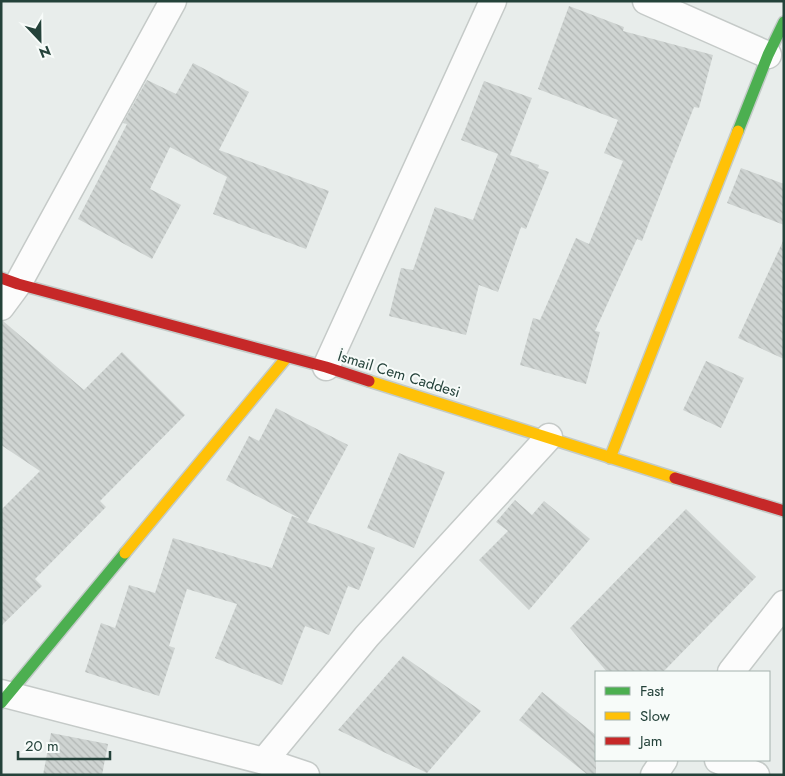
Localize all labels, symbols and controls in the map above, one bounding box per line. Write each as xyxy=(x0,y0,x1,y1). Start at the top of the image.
north arrow xyxy=(15,15,65,65)
text: N xyxy=(36,41,54,63)
street label: İsmail Cem Caddesi xyxy=(335,345,463,403)
legend xyxy=(595,671,770,761)
text: Fast xyxy=(640,680,664,702)
text: Slow xyxy=(640,705,671,727)
scale bar xyxy=(18,728,110,760)
text: Jam xyxy=(638,730,663,752)
text: 20 m xyxy=(25,735,59,757)

